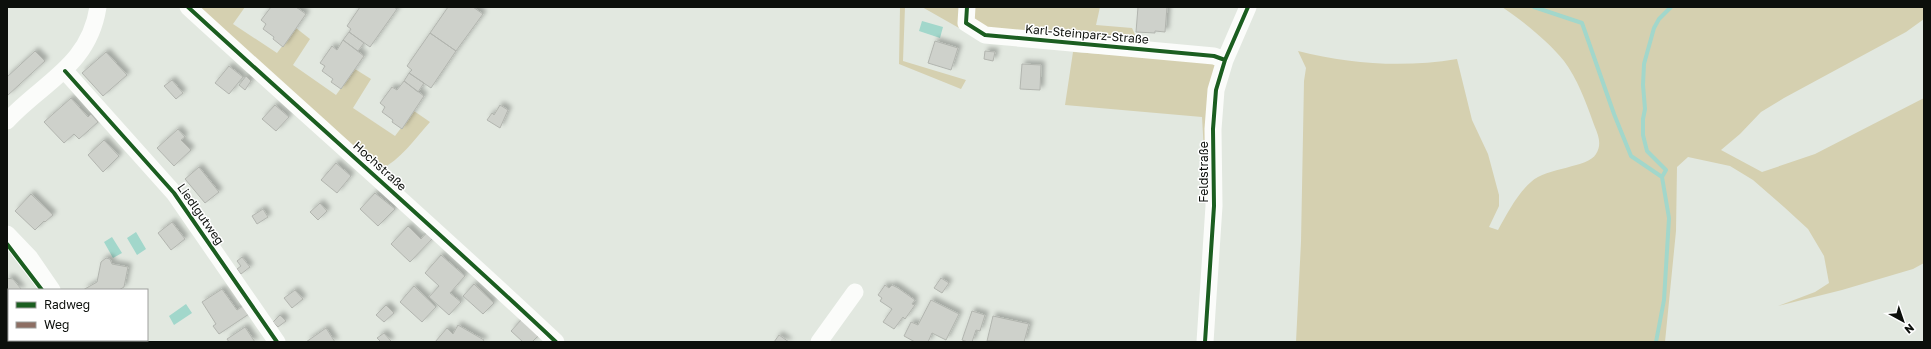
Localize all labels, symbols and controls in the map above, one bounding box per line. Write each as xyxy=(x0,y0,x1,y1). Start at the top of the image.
street label: Karl-Steinparz-Straße xyxy=(1024,21,1150,47)
street label: Hochstraße xyxy=(350,138,410,194)
street label: Feldstraße xyxy=(1196,141,1211,203)
street label: Liedlgutweg xyxy=(174,180,228,248)
legend xyxy=(8,289,148,341)
text: Radweg xyxy=(44,297,90,312)
north arrow xyxy=(1883,301,1923,341)
text: Weg xyxy=(44,317,69,332)
text: N xyxy=(1902,321,1917,337)

